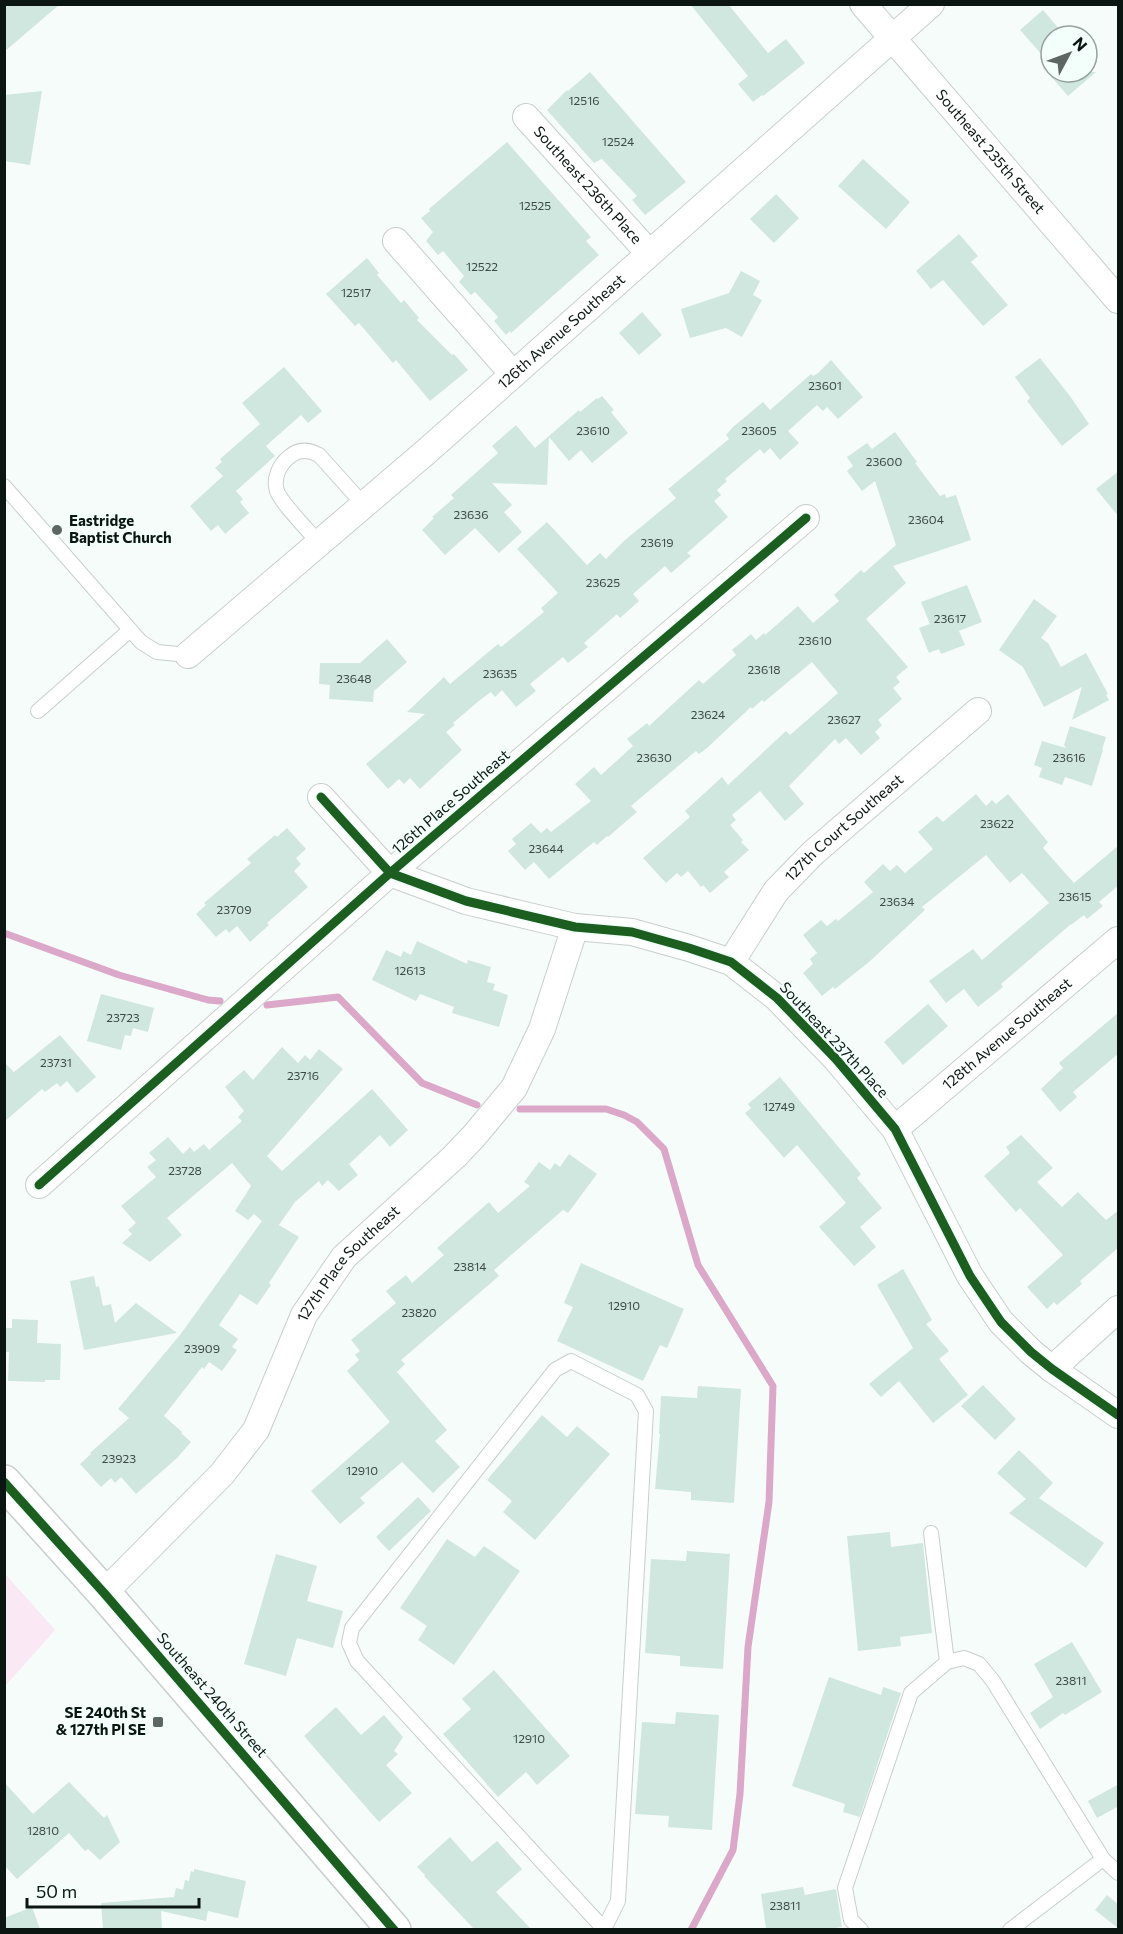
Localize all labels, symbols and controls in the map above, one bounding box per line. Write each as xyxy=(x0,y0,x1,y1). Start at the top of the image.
north arrow xyxy=(1039,24,1099,84)
text: N xyxy=(1070,33,1092,55)
street label: Southeast 235th Street xyxy=(933,85,1049,217)
house number: 12516 xyxy=(568,93,600,107)
street label: Southeast 236th Place xyxy=(531,122,646,247)
house number: 12524 xyxy=(602,134,634,148)
house number: 12525 xyxy=(519,198,551,212)
house number: 12522 xyxy=(466,259,498,273)
street label: 126th Avenue Southeast xyxy=(493,270,628,392)
house number: 12517 xyxy=(341,285,371,299)
house number: 23601 xyxy=(808,378,842,392)
house number: 23610 xyxy=(576,423,610,437)
house number: 23605 xyxy=(741,423,777,437)
house number: 23600 xyxy=(866,454,902,468)
house number: 23636 xyxy=(454,507,488,521)
place label: Eastridge Baptist Church xyxy=(69,511,172,546)
house number: 23604 xyxy=(908,512,944,526)
marker: Eastridge Baptist Church xyxy=(50,523,64,537)
house number: 23619 xyxy=(640,535,674,549)
house number: 23625 xyxy=(586,575,620,589)
house number: 23617 xyxy=(934,611,966,625)
house number: 23610 xyxy=(798,633,832,647)
house number: 23618 xyxy=(747,662,781,676)
house number: 23635 xyxy=(483,666,517,680)
house number: 23648 xyxy=(336,671,372,685)
house number: 23624 xyxy=(691,707,725,721)
house number: 23627 xyxy=(827,712,861,726)
street label: 126th Place Southeast xyxy=(388,745,513,857)
house number: 23630 xyxy=(636,750,672,764)
house number: 23616 xyxy=(1052,750,1086,764)
street label: 127th Court Southeast xyxy=(780,770,906,885)
house number: 23622 xyxy=(980,816,1014,830)
house number: 23644 xyxy=(528,841,564,855)
house number: 23615 xyxy=(1059,889,1092,903)
house number: 23634 xyxy=(880,894,914,908)
house number: 23709 xyxy=(217,902,251,916)
house number: 12613 xyxy=(394,963,426,977)
street label: 128th Avenue Southeast xyxy=(938,973,1075,1093)
street label: Southeast 237th Place xyxy=(777,978,893,1101)
house number: 23723 xyxy=(106,1010,140,1024)
house number: 23731 xyxy=(40,1055,72,1069)
house number: 23716 xyxy=(287,1068,319,1082)
house number: 12749 xyxy=(763,1099,795,1113)
house number: 23728 xyxy=(168,1163,202,1177)
street label: 127th Place Southeast xyxy=(292,1201,403,1324)
house number: 23814 xyxy=(453,1259,487,1273)
house number: 12910 xyxy=(608,1298,640,1312)
house number: 23820 xyxy=(401,1305,437,1319)
house number: 23909 xyxy=(184,1341,220,1355)
house number: 23923 xyxy=(102,1451,136,1465)
house number: 12910 xyxy=(346,1463,378,1477)
street label: Southeast 240th Street xyxy=(154,1628,272,1760)
house number: 23811 xyxy=(1055,1673,1087,1687)
place label: SE 240th St & 127th Pl SE xyxy=(56,1703,146,1738)
marker: SE 240th St & 127th Pl SE xyxy=(151,1715,165,1729)
house number: 12910 xyxy=(513,1731,545,1745)
house number: 12810 xyxy=(27,1823,59,1837)
scale bar xyxy=(27,1871,200,1909)
text: 50 m xyxy=(36,1880,77,1902)
house number: 23811 xyxy=(769,1898,801,1912)

